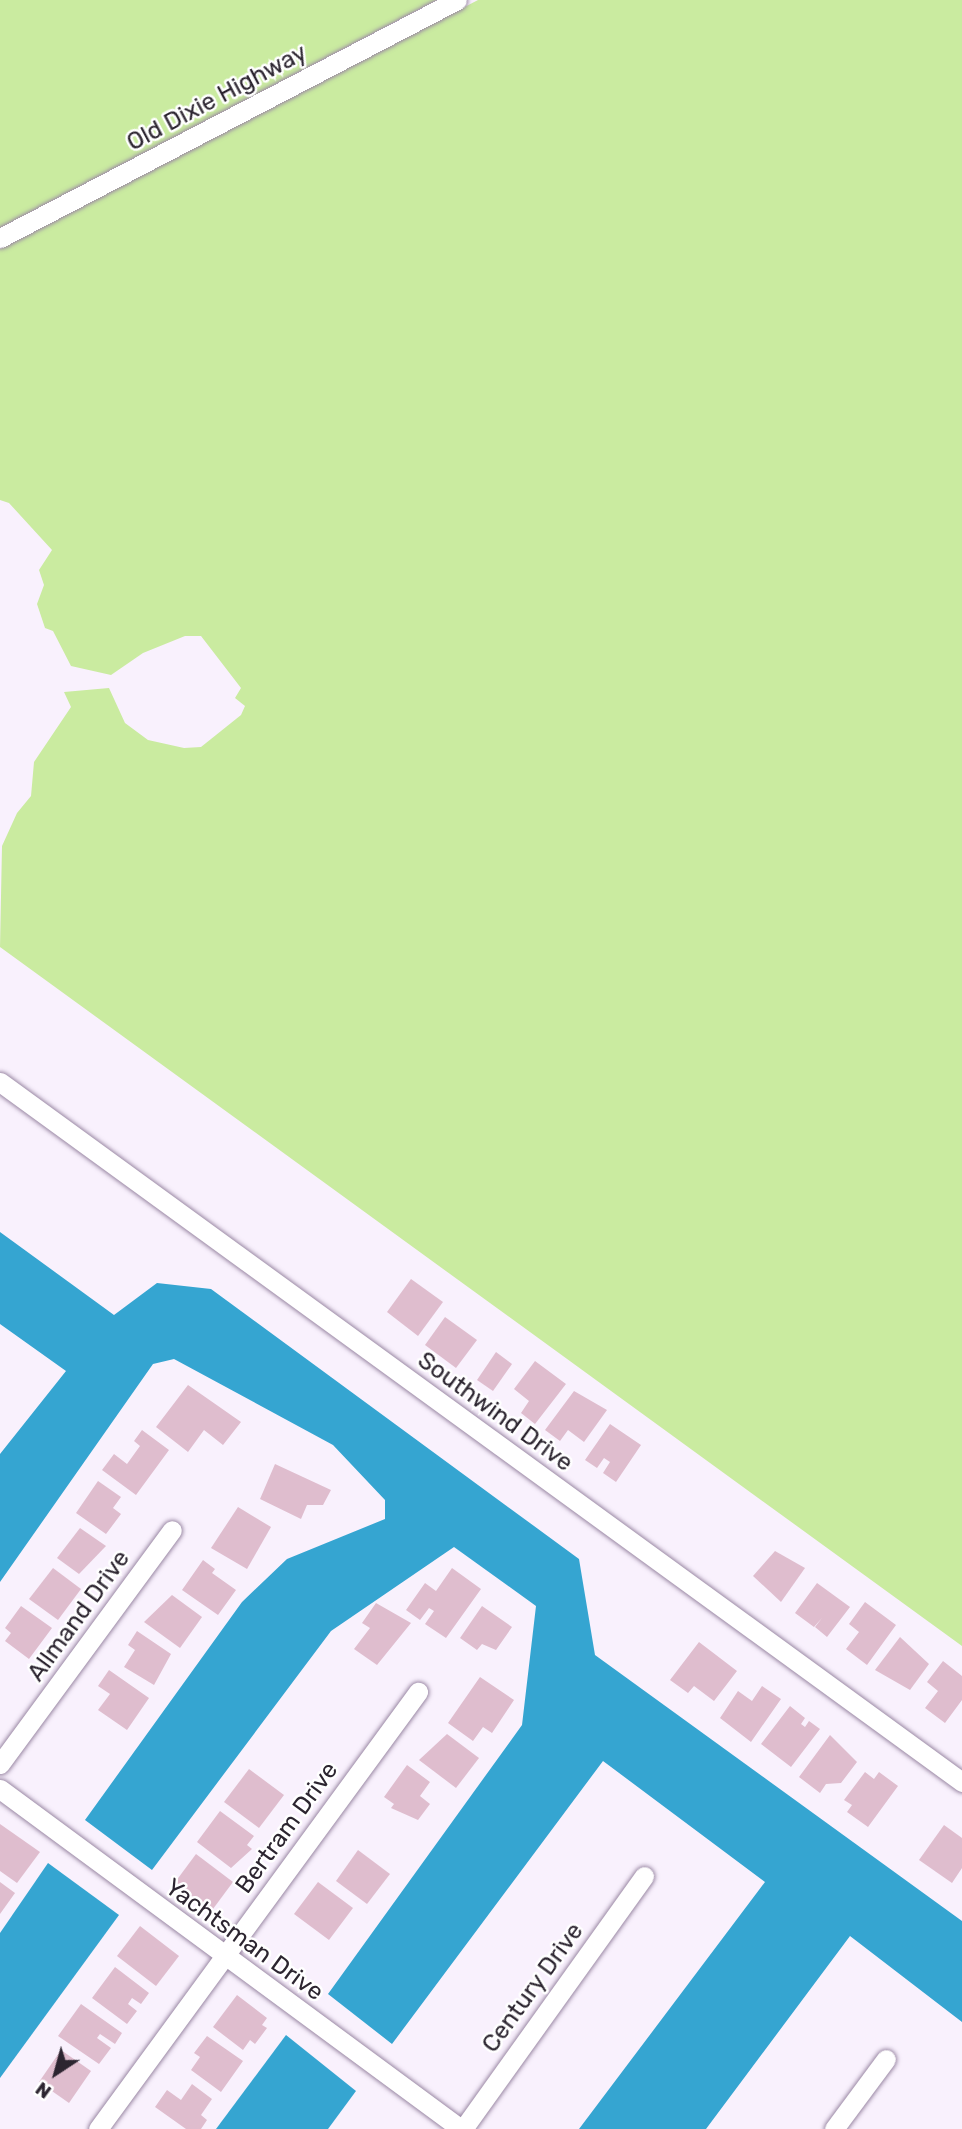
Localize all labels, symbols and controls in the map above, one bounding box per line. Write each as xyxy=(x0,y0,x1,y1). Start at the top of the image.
street label: Old Dixie Highway xyxy=(122,38,312,158)
street label: Southwind Drive xyxy=(412,1346,578,1478)
street label: Allmand Drive xyxy=(22,1545,136,1687)
street label: Bertram Drive xyxy=(230,1757,344,1899)
street label: Yachtsman Drive xyxy=(159,1873,329,2007)
street label: Century Drive xyxy=(476,1917,590,2059)
north arrow xyxy=(21,2038,91,2108)
text: N xyxy=(31,2077,56,2104)

